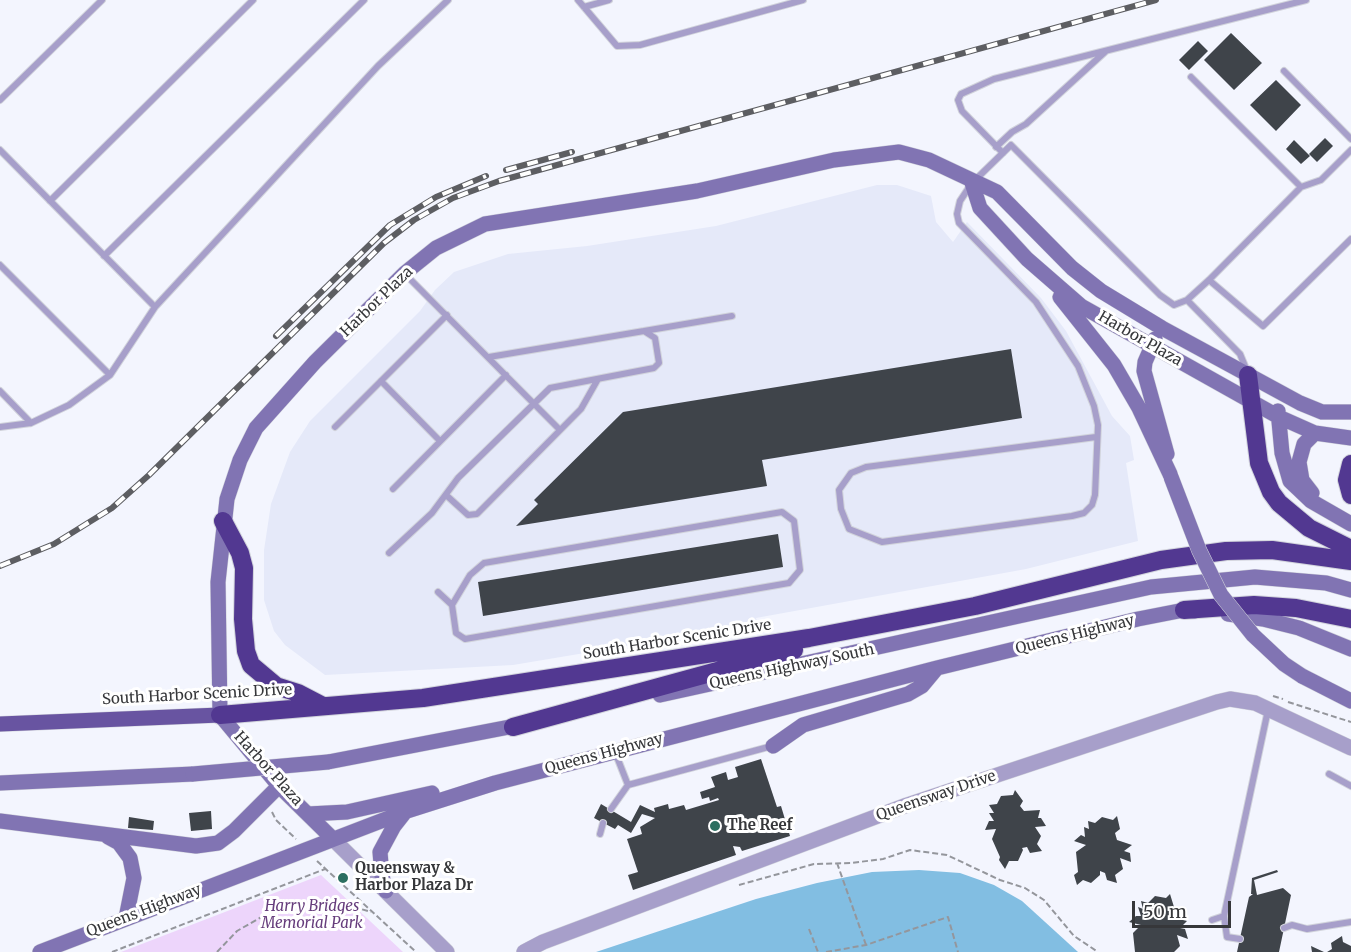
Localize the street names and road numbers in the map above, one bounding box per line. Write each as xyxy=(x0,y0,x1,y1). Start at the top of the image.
street label: Harbor Plaza xyxy=(337,263,417,341)
street label: Harbor Plaza xyxy=(1095,308,1185,370)
street label: Queens Highway xyxy=(1014,612,1136,658)
street label: South Harbor Scenic Drive xyxy=(582,616,772,664)
street label: Queens Highway South xyxy=(708,641,876,693)
street label: South Harbor Scenic Drive xyxy=(102,681,292,709)
street label: Harbor Plaza xyxy=(230,728,306,810)
street label: Queens Highway xyxy=(543,730,665,778)
street label: Queensway Drive xyxy=(874,767,998,825)
street label: Queens Highway xyxy=(84,881,204,941)

